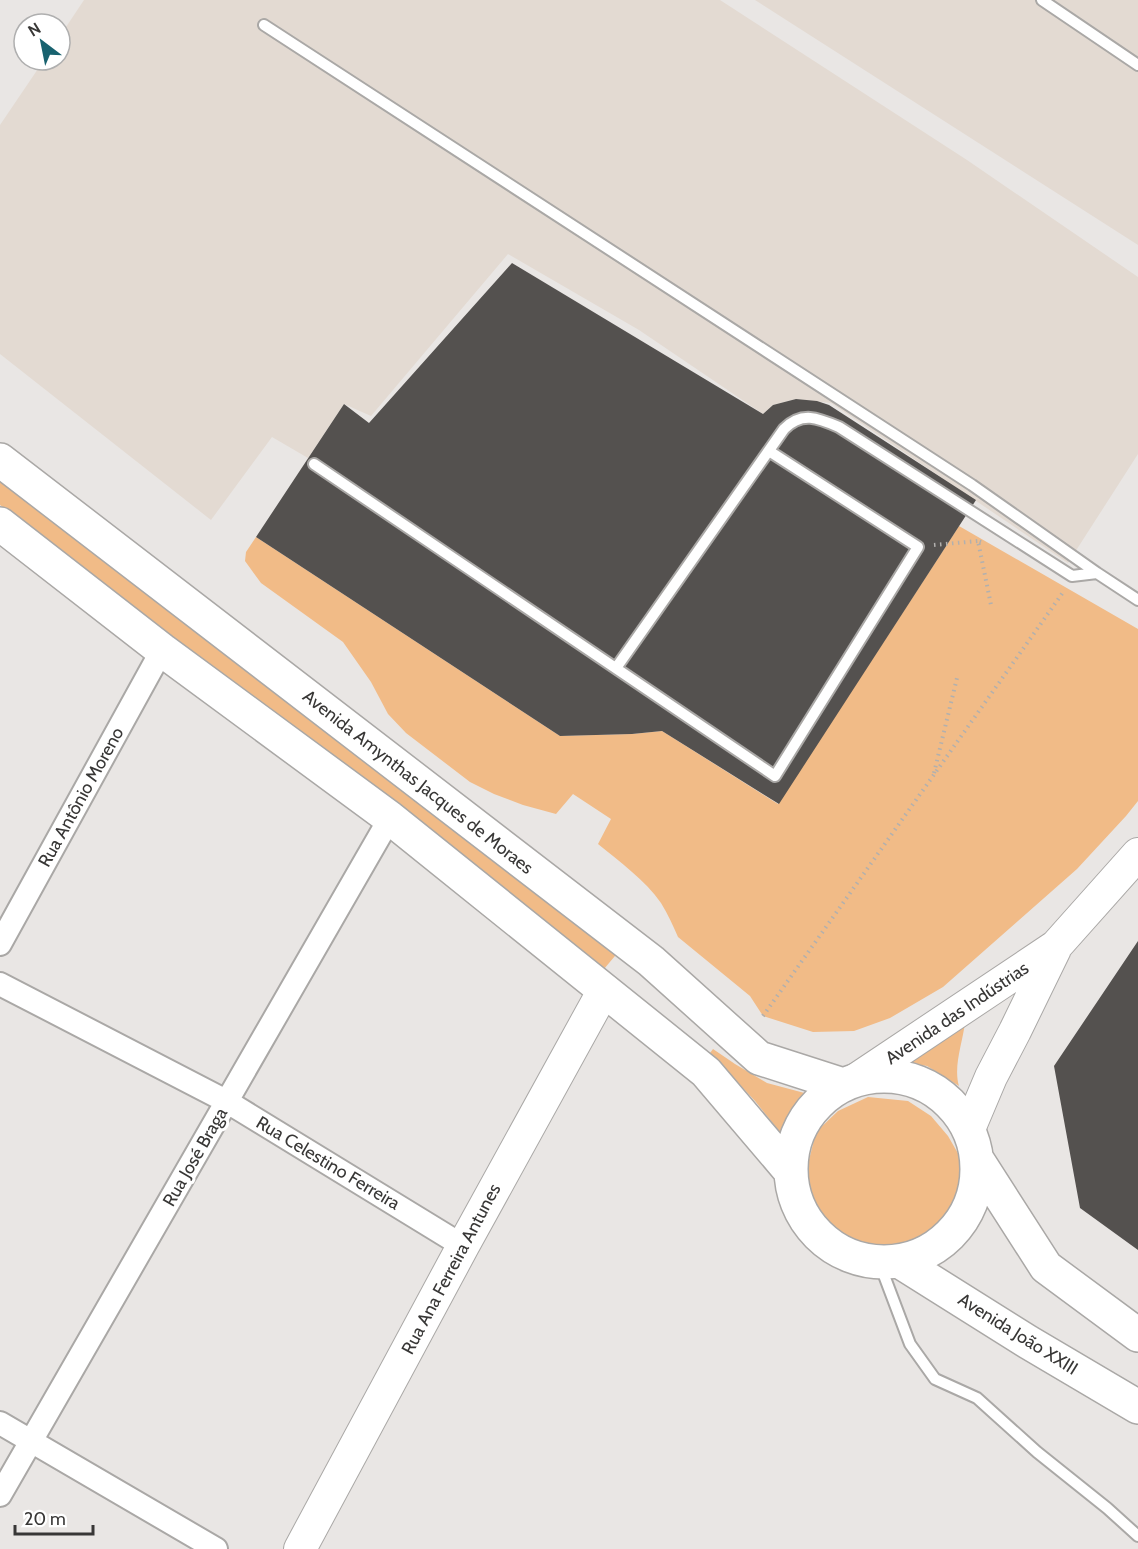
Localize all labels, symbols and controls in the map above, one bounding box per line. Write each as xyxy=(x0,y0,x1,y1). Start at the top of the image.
north arrow xyxy=(12,12,72,72)
text: N xyxy=(24,19,44,41)
street label: Avenida Amynthas Jacques de Moraes xyxy=(298,685,538,879)
street label: Rua Antônio Moreno xyxy=(33,723,129,871)
street label: Avenida das Indústrias xyxy=(881,957,1033,1069)
street label: Rua José Braga xyxy=(158,1103,232,1210)
street label: Rua Celestino Ferreira xyxy=(252,1111,404,1215)
street label: Rua Ana Ferreira Antunes xyxy=(397,1180,505,1358)
street label: Avenida João XXIII xyxy=(954,1288,1082,1380)
scale bar xyxy=(15,1498,93,1536)
text: 20 m xyxy=(24,1508,66,1530)

